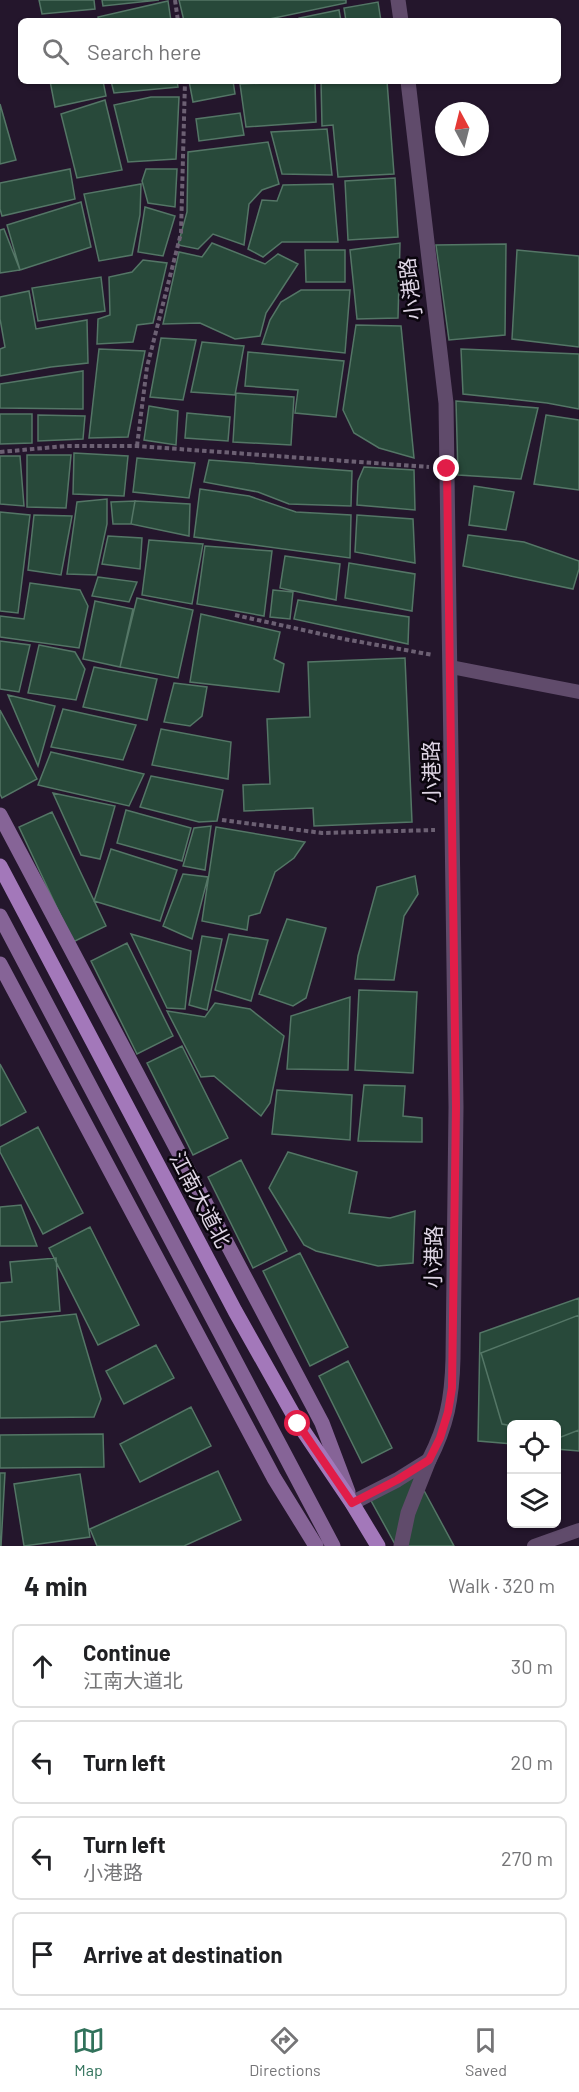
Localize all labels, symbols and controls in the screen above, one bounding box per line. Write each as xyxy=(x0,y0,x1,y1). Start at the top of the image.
search box xyxy=(18,18,561,84)
icon: search xyxy=(39,35,72,68)
text: Search here xyxy=(87,38,201,64)
north arrow xyxy=(435,102,489,156)
street label: 小港路 xyxy=(393,256,426,322)
route end xyxy=(433,455,459,481)
street label: 小港路 xyxy=(417,740,444,804)
street label: 江南大道北 xyxy=(166,1147,237,1252)
street label: 小港路 xyxy=(419,1225,446,1289)
route start xyxy=(284,1410,310,1436)
map controls xyxy=(507,1420,561,1528)
button: locate xyxy=(507,1420,561,1474)
button: layers xyxy=(507,1474,561,1528)
text: 4 min xyxy=(24,1570,88,1601)
text: Walk · 320 m xyxy=(448,1573,555,1597)
text: Continue xyxy=(83,1639,171,1665)
icon: ahead xyxy=(26,1650,59,1683)
text: 30 m xyxy=(511,1654,553,1678)
text: 江南大道北 xyxy=(83,1668,183,1692)
icon: left xyxy=(26,1746,59,1779)
text: Turn left xyxy=(83,1749,166,1775)
text: 20 m xyxy=(510,1750,553,1774)
text: Turn left xyxy=(83,1831,166,1857)
icon: left xyxy=(26,1842,59,1875)
text: 270 m xyxy=(501,1846,553,1870)
text: 小港路 xyxy=(83,1860,143,1884)
icon: arrive xyxy=(26,1938,59,1971)
text: Arrive at destination xyxy=(83,1941,282,1967)
tab: Map xyxy=(72,2024,105,2079)
tab: Directions xyxy=(249,2024,321,2079)
tab: Saved xyxy=(465,2024,507,2079)

